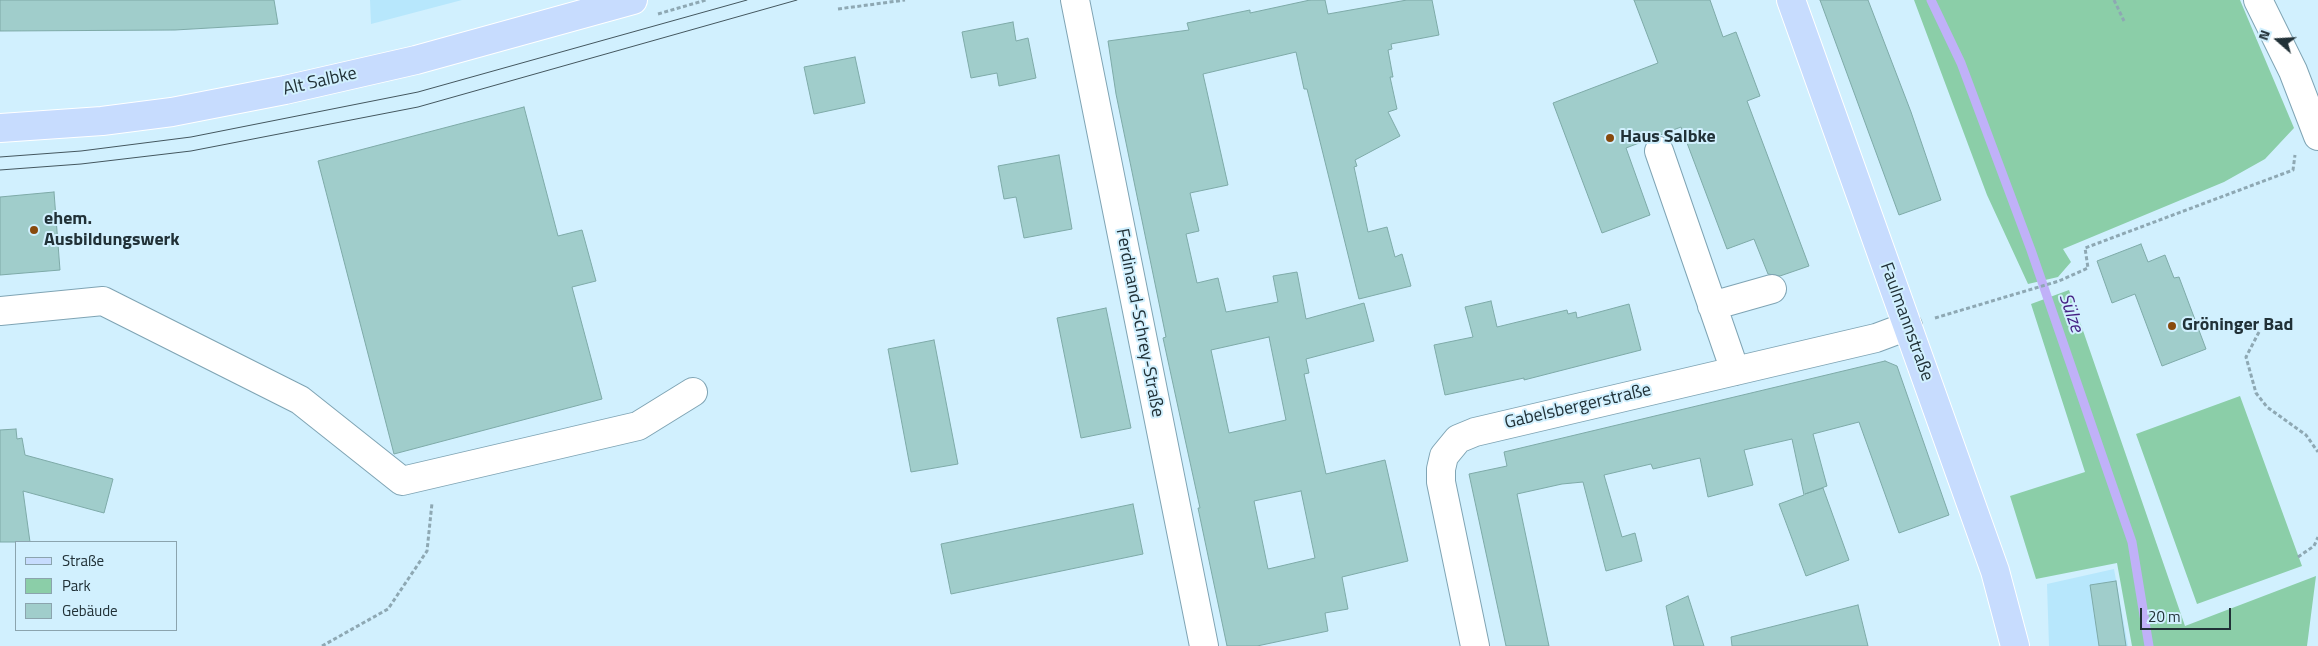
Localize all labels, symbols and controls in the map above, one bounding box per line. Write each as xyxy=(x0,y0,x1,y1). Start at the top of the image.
north arrow xyxy=(2253,15,2303,65)
text: N xyxy=(2252,27,2275,43)
street label: Alt Salbke xyxy=(281,63,359,101)
place label: Haus Salbke xyxy=(1620,127,1716,149)
marker: Haus Salbke xyxy=(1604,132,1616,144)
place label: ehem. Ausbildungswerk xyxy=(44,209,180,252)
marker: ehem. Ausbildungswerk xyxy=(28,224,40,236)
street label: Ferdinand-Schrey-Straße xyxy=(1110,227,1168,419)
street label: Faulmannstraße xyxy=(1875,260,1937,384)
water label: Sülze xyxy=(2053,291,2087,335)
place label: Gröninger Bad xyxy=(2182,315,2293,337)
marker: Gröninger Bad xyxy=(2166,320,2178,332)
street label: Gabelsbergerstraße xyxy=(1503,380,1653,434)
legend xyxy=(15,541,178,631)
text: Straße xyxy=(62,549,104,572)
text: Park xyxy=(62,574,91,597)
scale bar xyxy=(2143,598,2234,630)
text: Gebäude xyxy=(62,599,118,622)
text: 20 m xyxy=(2148,605,2181,628)

